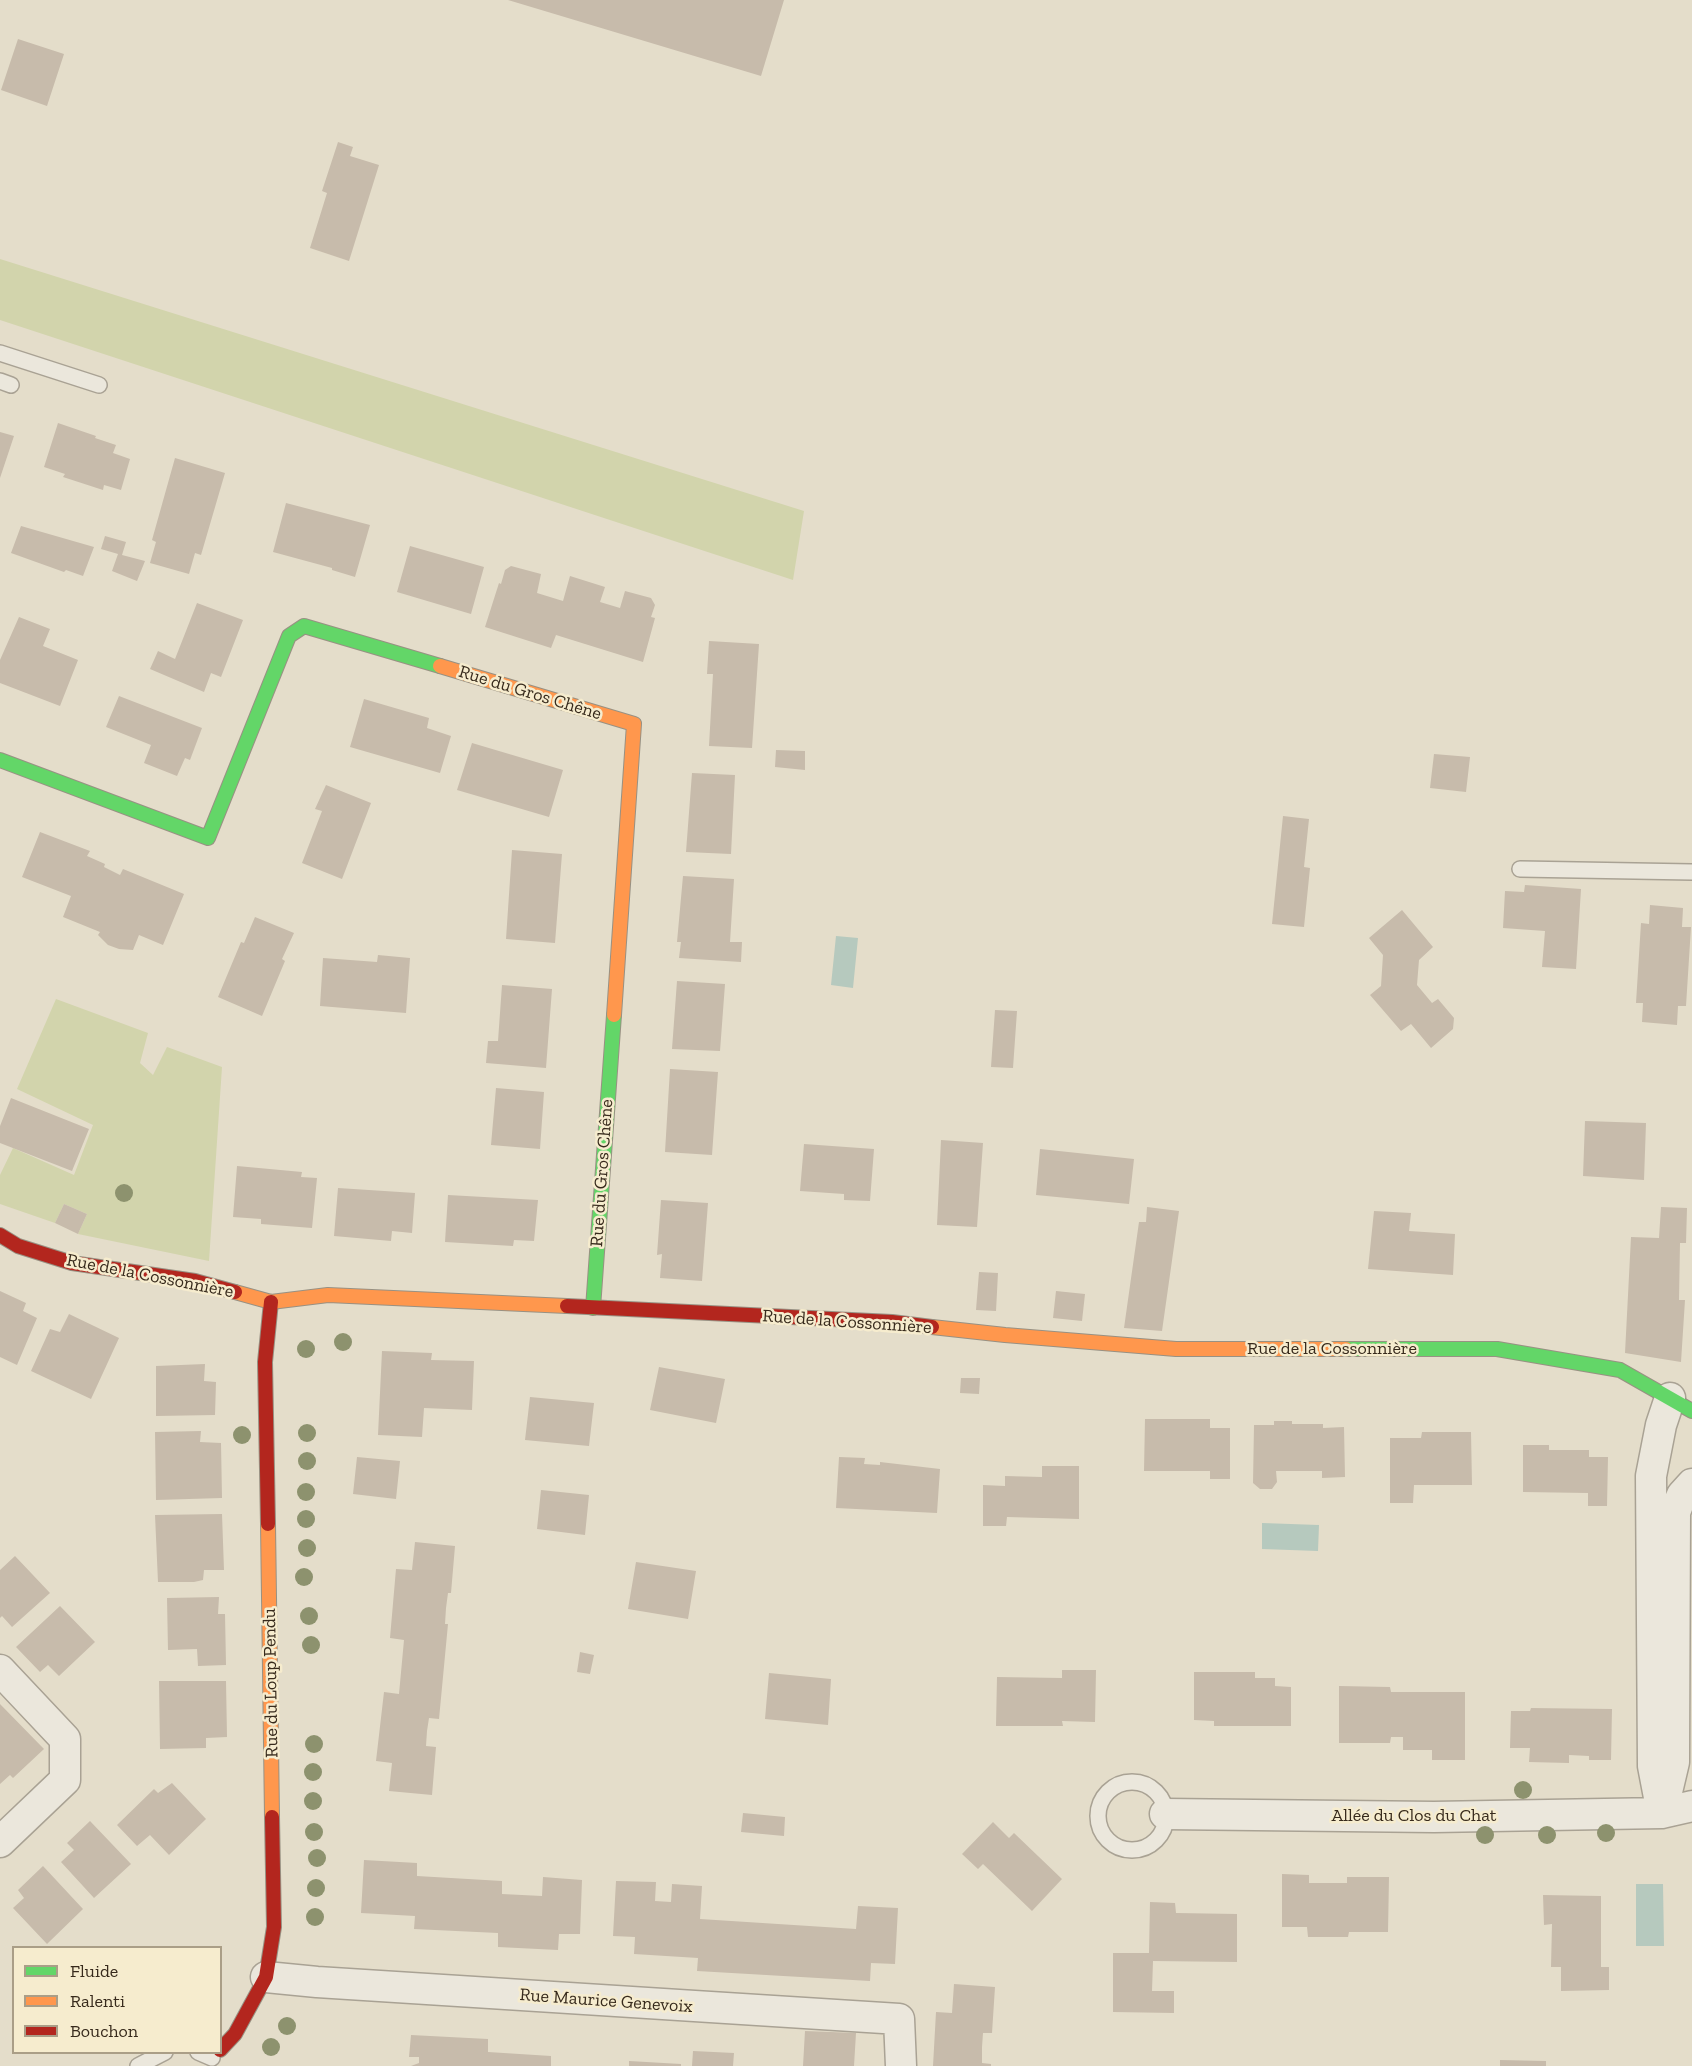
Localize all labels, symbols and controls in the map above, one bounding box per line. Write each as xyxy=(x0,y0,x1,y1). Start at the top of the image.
street label: Rue du Gros Chêne xyxy=(456,661,604,725)
street label: Rue du Gros Chêne xyxy=(586,1098,618,1248)
street label: Rue de la Cossonnière xyxy=(65,1249,235,1303)
street label: Rue de la Cossonnière xyxy=(762,1305,932,1339)
street label: Rue de la Cossonnière xyxy=(1247,1338,1417,1360)
street label: Rue du Loup Pendu xyxy=(259,1608,283,1758)
street label: Allée du Clos du Chat xyxy=(1331,1805,1497,1827)
legend xyxy=(12,1946,222,2054)
text: Fluide xyxy=(70,1960,118,1982)
street label: Rue Maurice Genevoix xyxy=(519,1984,693,2018)
text: Ralenti xyxy=(70,1990,125,2012)
text: Bouchon xyxy=(70,2020,138,2042)

